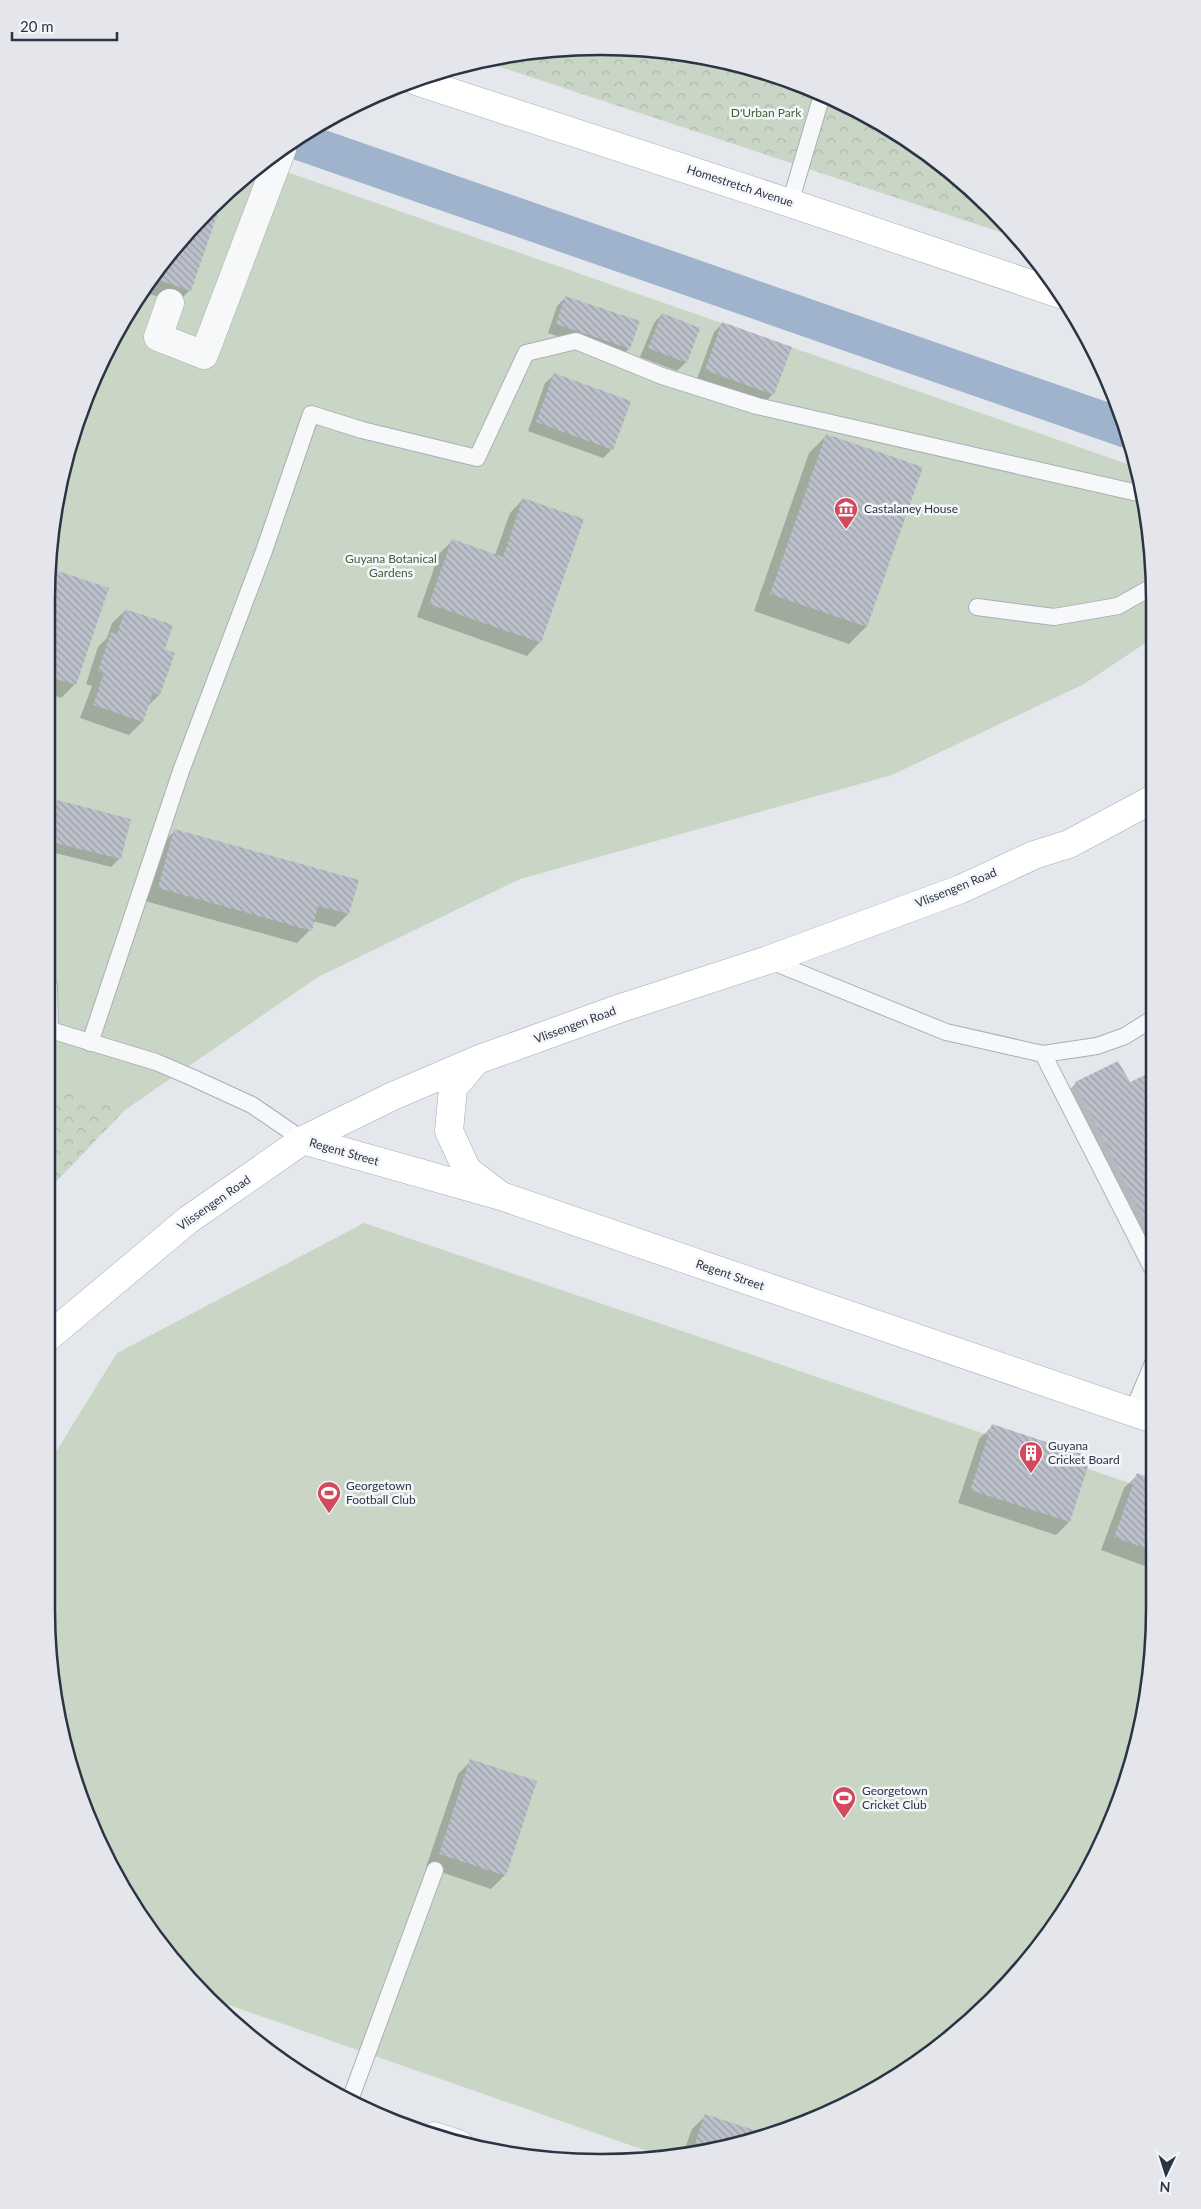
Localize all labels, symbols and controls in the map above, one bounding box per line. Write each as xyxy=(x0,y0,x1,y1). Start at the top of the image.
scale bar xyxy=(12,10,118,42)
text: 20 m xyxy=(20,17,54,35)
park label: D'Urban Park xyxy=(731,105,802,120)
street label: Homestretch Avenue xyxy=(685,161,795,210)
museum icon: Castalaney House xyxy=(833,496,859,530)
place label: Castalaney House xyxy=(864,501,958,516)
park label: Guyana Botanical Gardens xyxy=(345,551,437,580)
street label: Vlissengen Road xyxy=(913,864,999,911)
street label: Vlissengen Road xyxy=(532,1003,618,1046)
street label: Regent Street xyxy=(308,1134,381,1169)
street label: Vlissengen Road xyxy=(174,1172,253,1233)
street label: Regent Street xyxy=(694,1256,767,1293)
place label: Guyana Cricket Board xyxy=(1048,1438,1120,1467)
building icon: Guyana Cricket Board xyxy=(1018,1440,1044,1474)
place label: Georgetown Football Club xyxy=(346,1478,416,1507)
sports icon: Georgetown Football Club xyxy=(316,1480,342,1514)
place label: Georgetown Cricket Club xyxy=(862,1783,928,1812)
sports icon: Georgetown Cricket Club xyxy=(831,1785,857,1819)
north arrow xyxy=(1141,2149,1191,2199)
text: N xyxy=(1159,2179,1171,2196)

